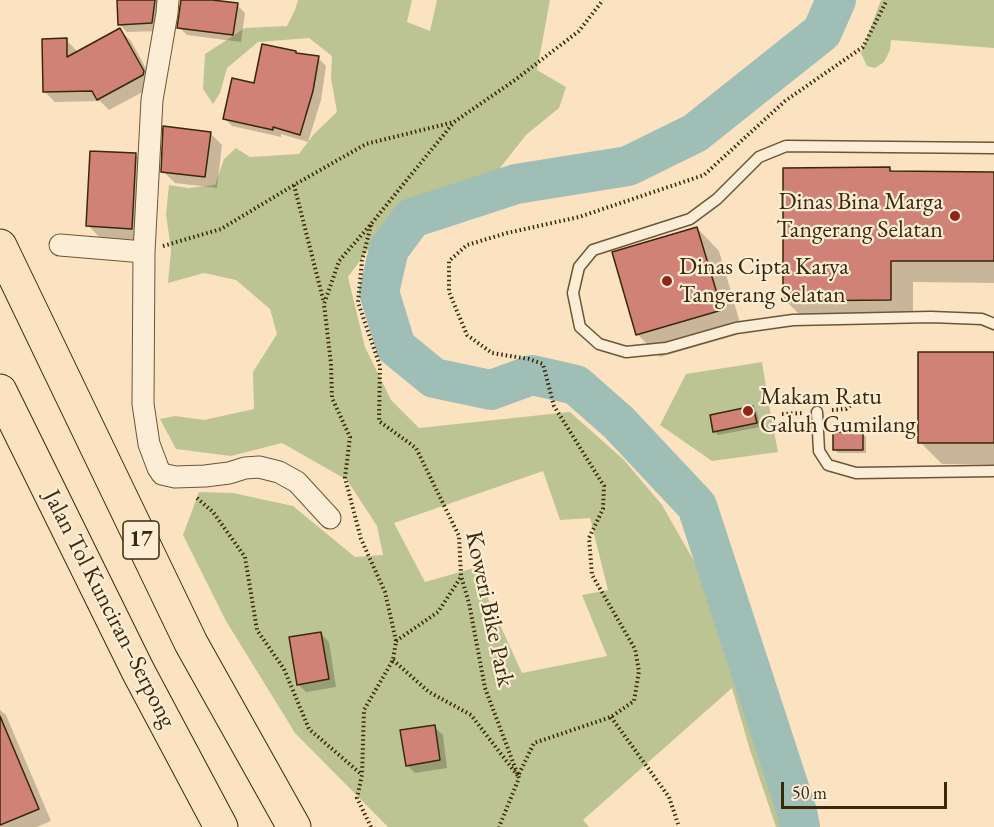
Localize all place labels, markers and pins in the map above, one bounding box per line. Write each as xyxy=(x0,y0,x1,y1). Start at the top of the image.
place label: Dinas Bina Marga Tangerang Selatan xyxy=(776,188,943,244)
marker: Dinas Bina Marga Tangerang Selatan xyxy=(948,209,962,223)
place label: Dinas Cipta Karya Tangerang Selatan xyxy=(679,253,849,309)
marker: Dinas Cipta Karya Tangerang Selatan xyxy=(660,274,674,288)
place label: Makam Ratu Galuh Gumilang xyxy=(760,383,916,439)
marker: Makam Ratu Galuh Gumilang xyxy=(741,404,755,418)

